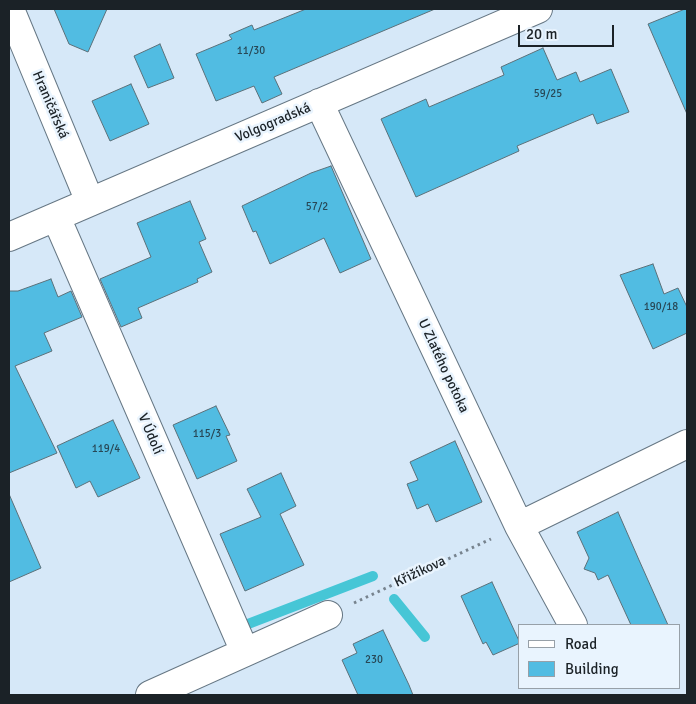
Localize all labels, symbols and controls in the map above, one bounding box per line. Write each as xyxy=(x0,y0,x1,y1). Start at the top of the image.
scale bar xyxy=(521,15,617,47)
text: 20 m xyxy=(526,25,557,43)
house number: 11/30 xyxy=(237,44,265,58)
street label: Hraničářská xyxy=(28,69,72,141)
house number: 59/25 xyxy=(534,87,562,101)
street label: Volgogradská xyxy=(233,100,313,146)
house number: 57/2 xyxy=(306,200,328,214)
house number: 190/18 xyxy=(644,300,678,314)
street label: U Zlatého potoka xyxy=(414,316,472,416)
street label: V Údolí xyxy=(134,411,166,457)
house number: 115/3 xyxy=(193,427,221,441)
house number: 119/4 xyxy=(92,442,120,456)
street label: Křižíkova xyxy=(392,553,448,591)
legend xyxy=(518,624,681,689)
text: Road xyxy=(565,635,597,653)
house number: 230 xyxy=(365,653,383,667)
text: Building xyxy=(565,660,619,678)

